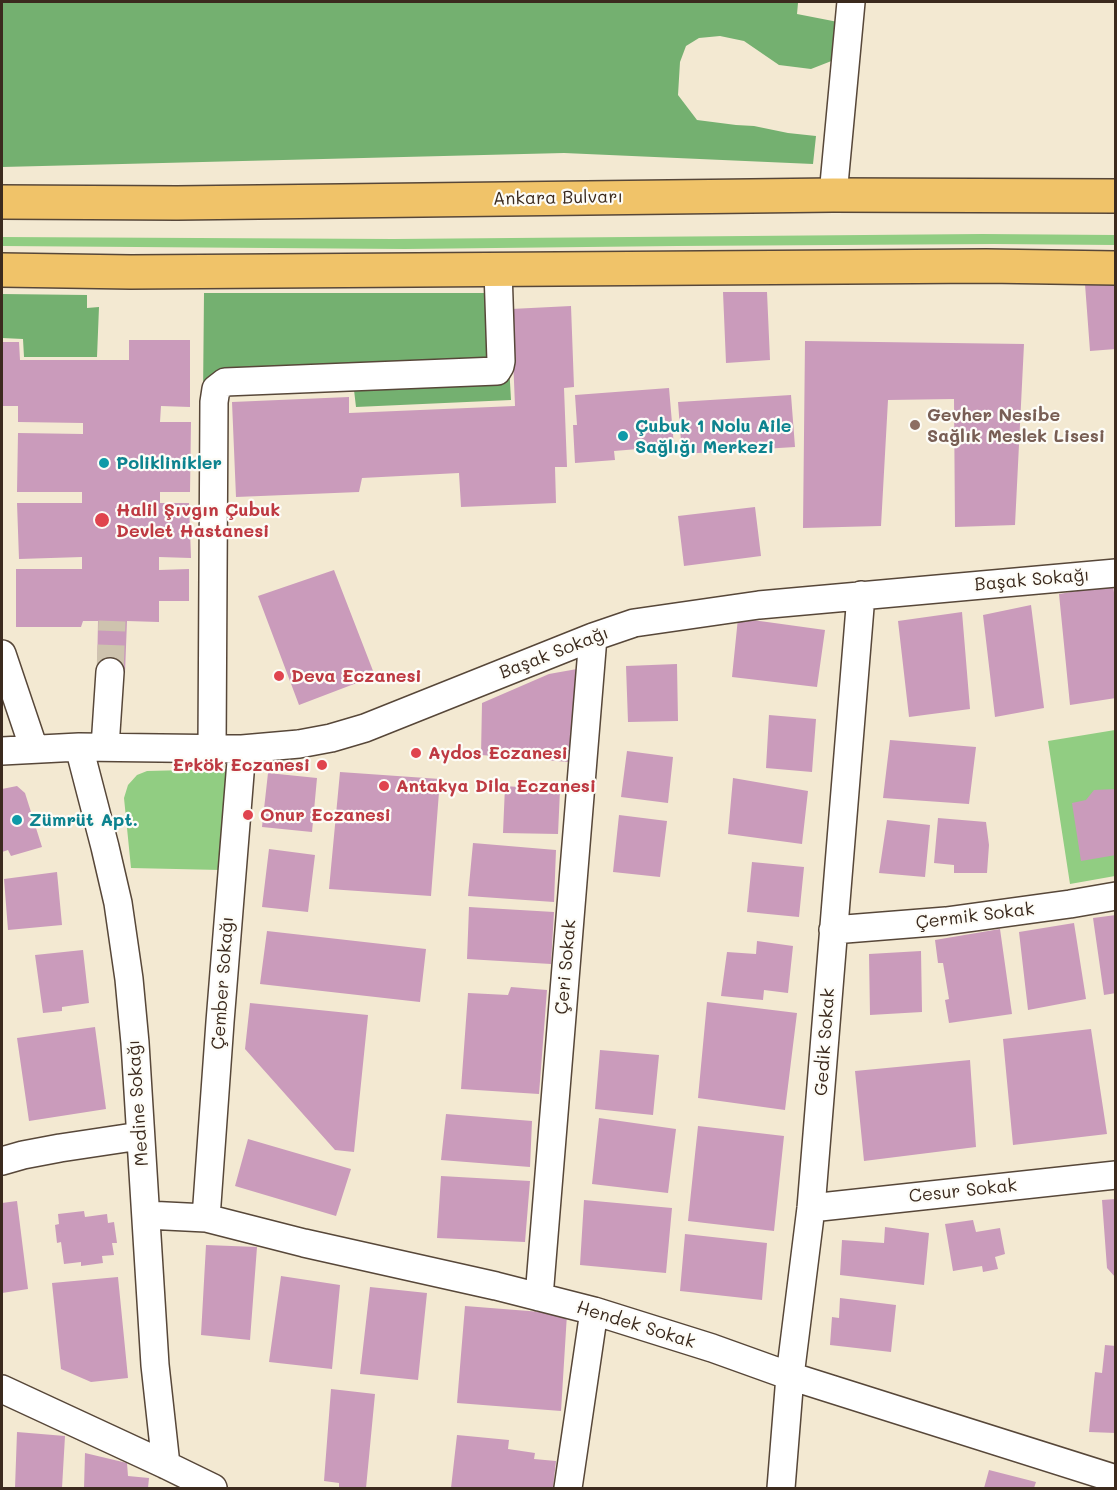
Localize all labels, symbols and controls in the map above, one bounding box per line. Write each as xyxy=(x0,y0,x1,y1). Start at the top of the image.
street label: Ankara Bulvarı xyxy=(493,186,623,210)
place label: Gevher Nesibe Sağlık Meslek Lisesi xyxy=(927,404,1105,446)
place label: Çubuk 1 Nolu Aile Sağlığı Merkezi xyxy=(635,415,792,458)
marker: Gevher Nesibe Sağlık Meslek Lisesi xyxy=(908,418,922,432)
marker: Çubuk 1 Nolu Aile Sağlığı Merkezi xyxy=(616,429,630,443)
place label: Poliklinikler xyxy=(116,452,222,474)
marker: Poliklinikler xyxy=(97,456,111,470)
place label: Halil Şıvgın Çubuk Devlet Hastanesi xyxy=(116,499,280,542)
marker: Halil Şıvgın Çubuk Devlet Hastanesi xyxy=(93,511,111,529)
street label: Başak Sokağı xyxy=(974,564,1090,596)
street label: Başak Sokağı xyxy=(496,622,612,684)
place label: Deva Eczanesi xyxy=(291,665,422,687)
marker: Deva Eczanesi xyxy=(272,669,286,683)
place label: Aydos Eczanesi xyxy=(428,742,568,764)
marker: Aydos Eczanesi xyxy=(409,746,423,760)
place label: Erkök Eczanesi xyxy=(173,754,310,776)
marker: Erkök Eczanesi xyxy=(315,758,329,772)
place label: Antakya Dila Eczanesi xyxy=(396,775,596,797)
marker: Antakya Dila Eczanesi xyxy=(377,779,391,793)
place label: Onur Eczanesi xyxy=(260,804,391,826)
marker: Onur Eczanesi xyxy=(241,808,255,822)
place label: Zümrüt Apt. xyxy=(29,809,138,831)
marker: Zümrüt Apt. xyxy=(10,813,24,827)
street label: Çermik Sokak xyxy=(914,898,1036,934)
street label: Çember Sokağı xyxy=(208,916,238,1050)
street label: Çeri Sokak xyxy=(551,919,581,1015)
street label: Gedik Sokak xyxy=(810,987,840,1097)
street label: Medine Sokağı xyxy=(123,1039,153,1167)
street label: Cesur Sokak xyxy=(908,1175,1018,1207)
street label: Hendek Sokak xyxy=(574,1297,698,1353)

